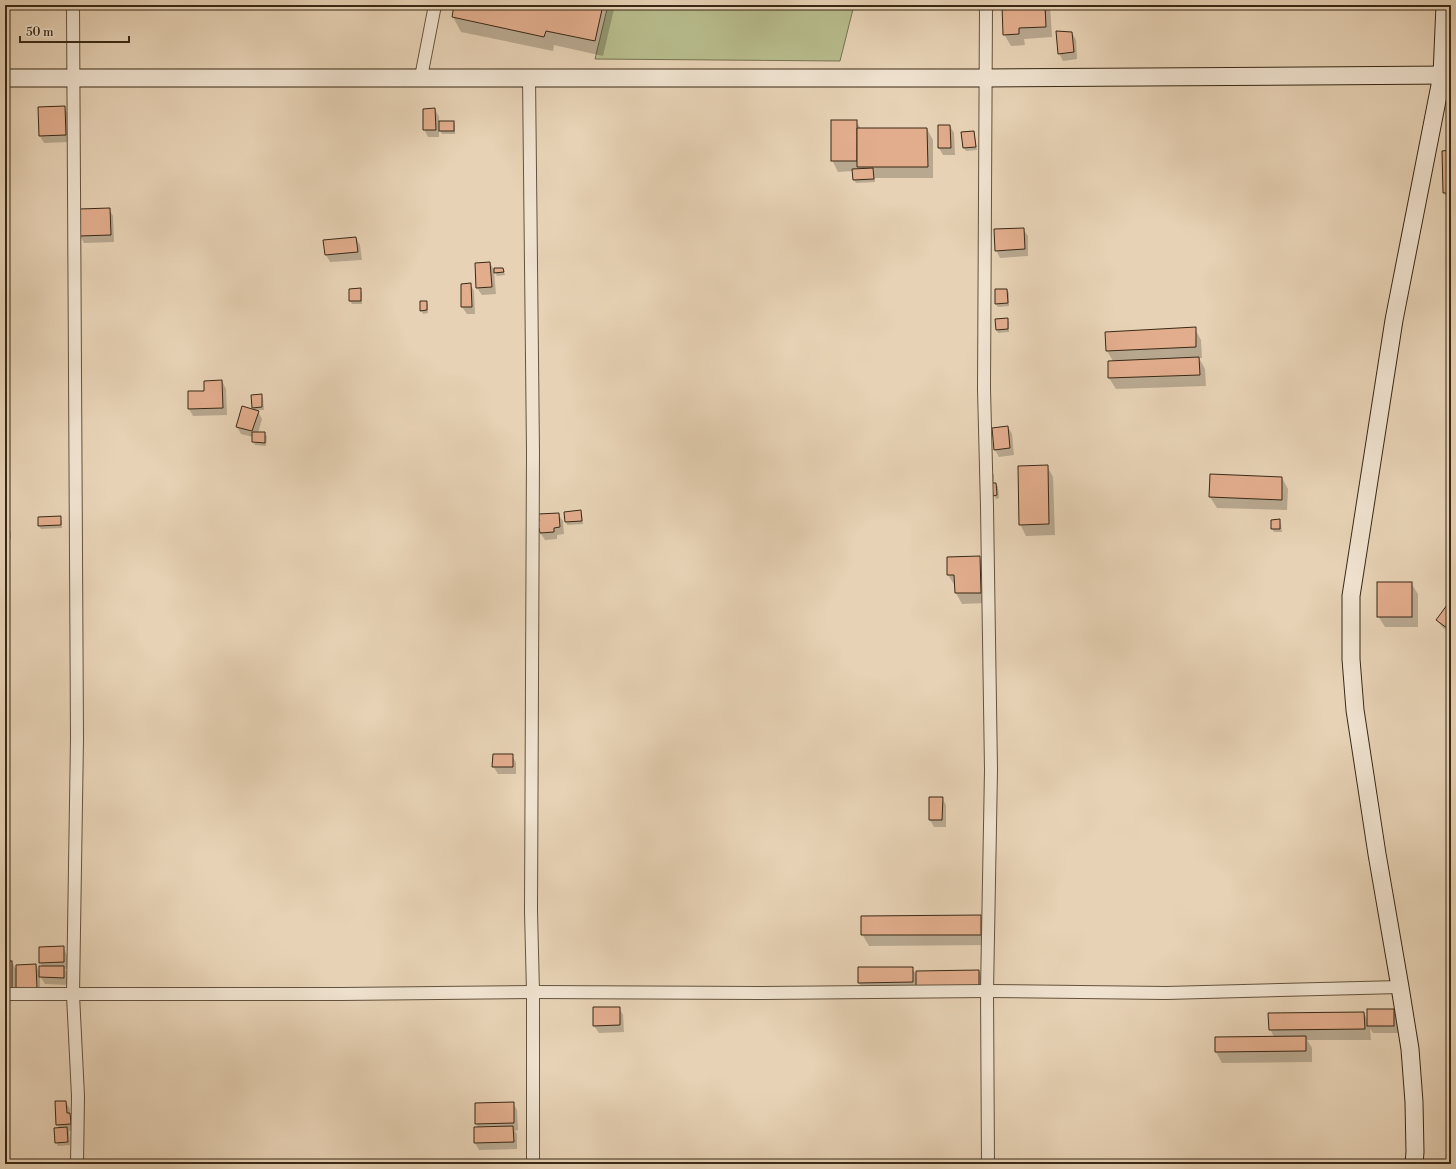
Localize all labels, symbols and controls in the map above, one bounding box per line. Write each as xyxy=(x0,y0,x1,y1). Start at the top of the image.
scale bar xyxy=(20,18,129,44)
text: 50 m xyxy=(26,25,54,40)

